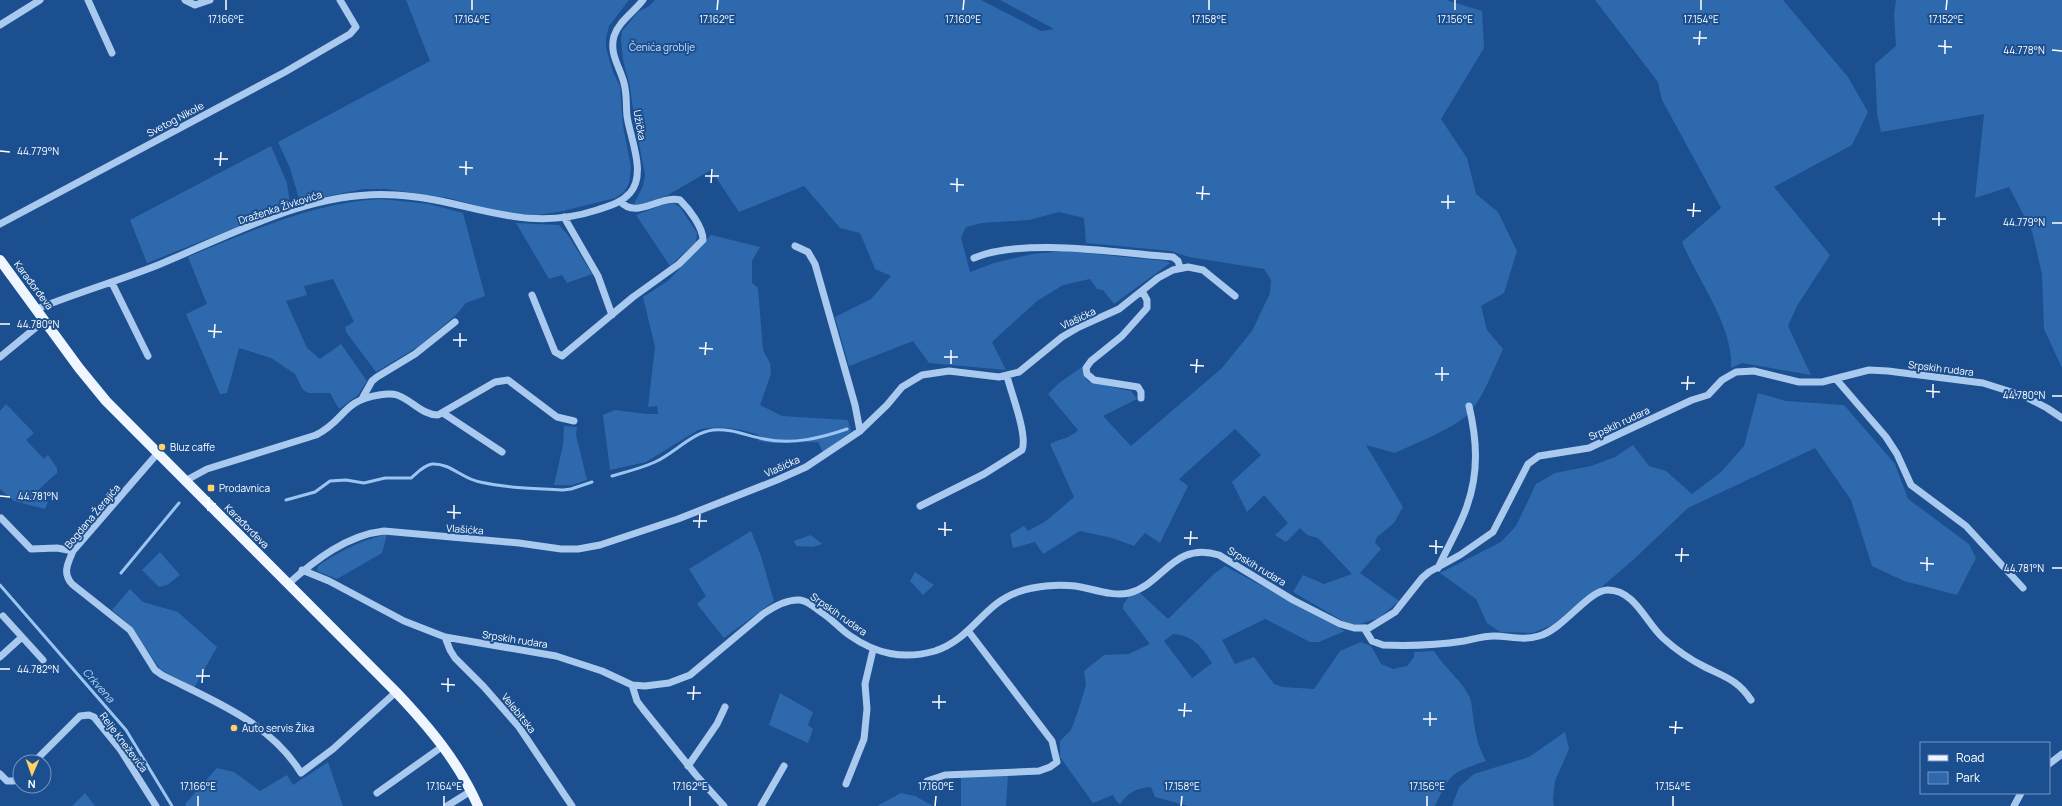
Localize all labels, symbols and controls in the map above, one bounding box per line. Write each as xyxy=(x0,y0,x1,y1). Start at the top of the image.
text: 17.166°E xyxy=(208,12,244,26)
text: 17.164°E xyxy=(454,12,490,26)
text: 17.162°E xyxy=(699,12,735,26)
text: 17.160°E xyxy=(945,12,981,26)
text: 17.158°E xyxy=(1191,12,1227,26)
text: 17.156°E xyxy=(1437,12,1473,26)
text: 17.154°E xyxy=(1683,12,1719,26)
text: 17.152°E xyxy=(1929,12,1964,26)
park label: Čenića groblje xyxy=(629,40,695,54)
text: 44.778°N xyxy=(2003,43,2045,57)
street label: Svetog Nikole xyxy=(144,98,206,140)
street label: Užička xyxy=(630,109,650,141)
text: 44.779°N xyxy=(17,144,59,158)
street label: Draženka Živkovića xyxy=(236,187,324,227)
text: 44.779°N xyxy=(2003,215,2045,229)
street label: Karađorđeva xyxy=(11,258,57,312)
street label: Vlašićka xyxy=(1058,304,1098,332)
text: 44.780°N xyxy=(17,317,59,331)
street label: Srpskih rudara xyxy=(1907,357,1975,379)
text: 44.780°N xyxy=(2003,388,2045,402)
street label: Srpskih rudara xyxy=(1586,403,1652,443)
place label: Bluz caffe xyxy=(170,440,215,454)
marker: Bluz caffe xyxy=(157,442,167,452)
street label: Vlašićka xyxy=(762,452,802,480)
street label: Bogdana Žerajića xyxy=(61,481,123,551)
place label: Prodavnica xyxy=(219,481,270,495)
marker: Prodavnica xyxy=(206,483,216,493)
text: 44.781°N xyxy=(18,489,58,503)
street label: Karađorđeva xyxy=(222,501,272,551)
street label: Vlašićka xyxy=(446,521,484,537)
street label: Srpskih rudara xyxy=(1225,543,1289,589)
text: 44.781°N xyxy=(2004,561,2044,575)
street label: Srpskih rudara xyxy=(808,589,870,639)
street label: Srpskih rudara xyxy=(481,627,549,651)
text: 44.782°N xyxy=(17,662,59,676)
water label: Crkvena xyxy=(80,664,119,706)
street label: Velebitska xyxy=(499,690,539,736)
street label: Relje Kneževića xyxy=(97,709,151,775)
place label: Auto servis Žika xyxy=(242,721,314,735)
marker: Auto servis Žika xyxy=(229,723,239,733)
legend xyxy=(1920,742,2050,794)
text: Road xyxy=(1956,749,1984,766)
north arrow xyxy=(12,754,52,794)
text: Park xyxy=(1956,769,1981,786)
text: N xyxy=(27,777,36,792)
text: 17.166°E xyxy=(180,779,216,793)
text: 17.164°E xyxy=(426,779,462,793)
text: 17.162°E xyxy=(672,779,708,793)
text: 17.160°E xyxy=(918,779,954,793)
text: 17.158°E xyxy=(1164,779,1200,793)
text: 17.156°E xyxy=(1409,779,1445,793)
text: 17.154°E xyxy=(1655,779,1691,793)

